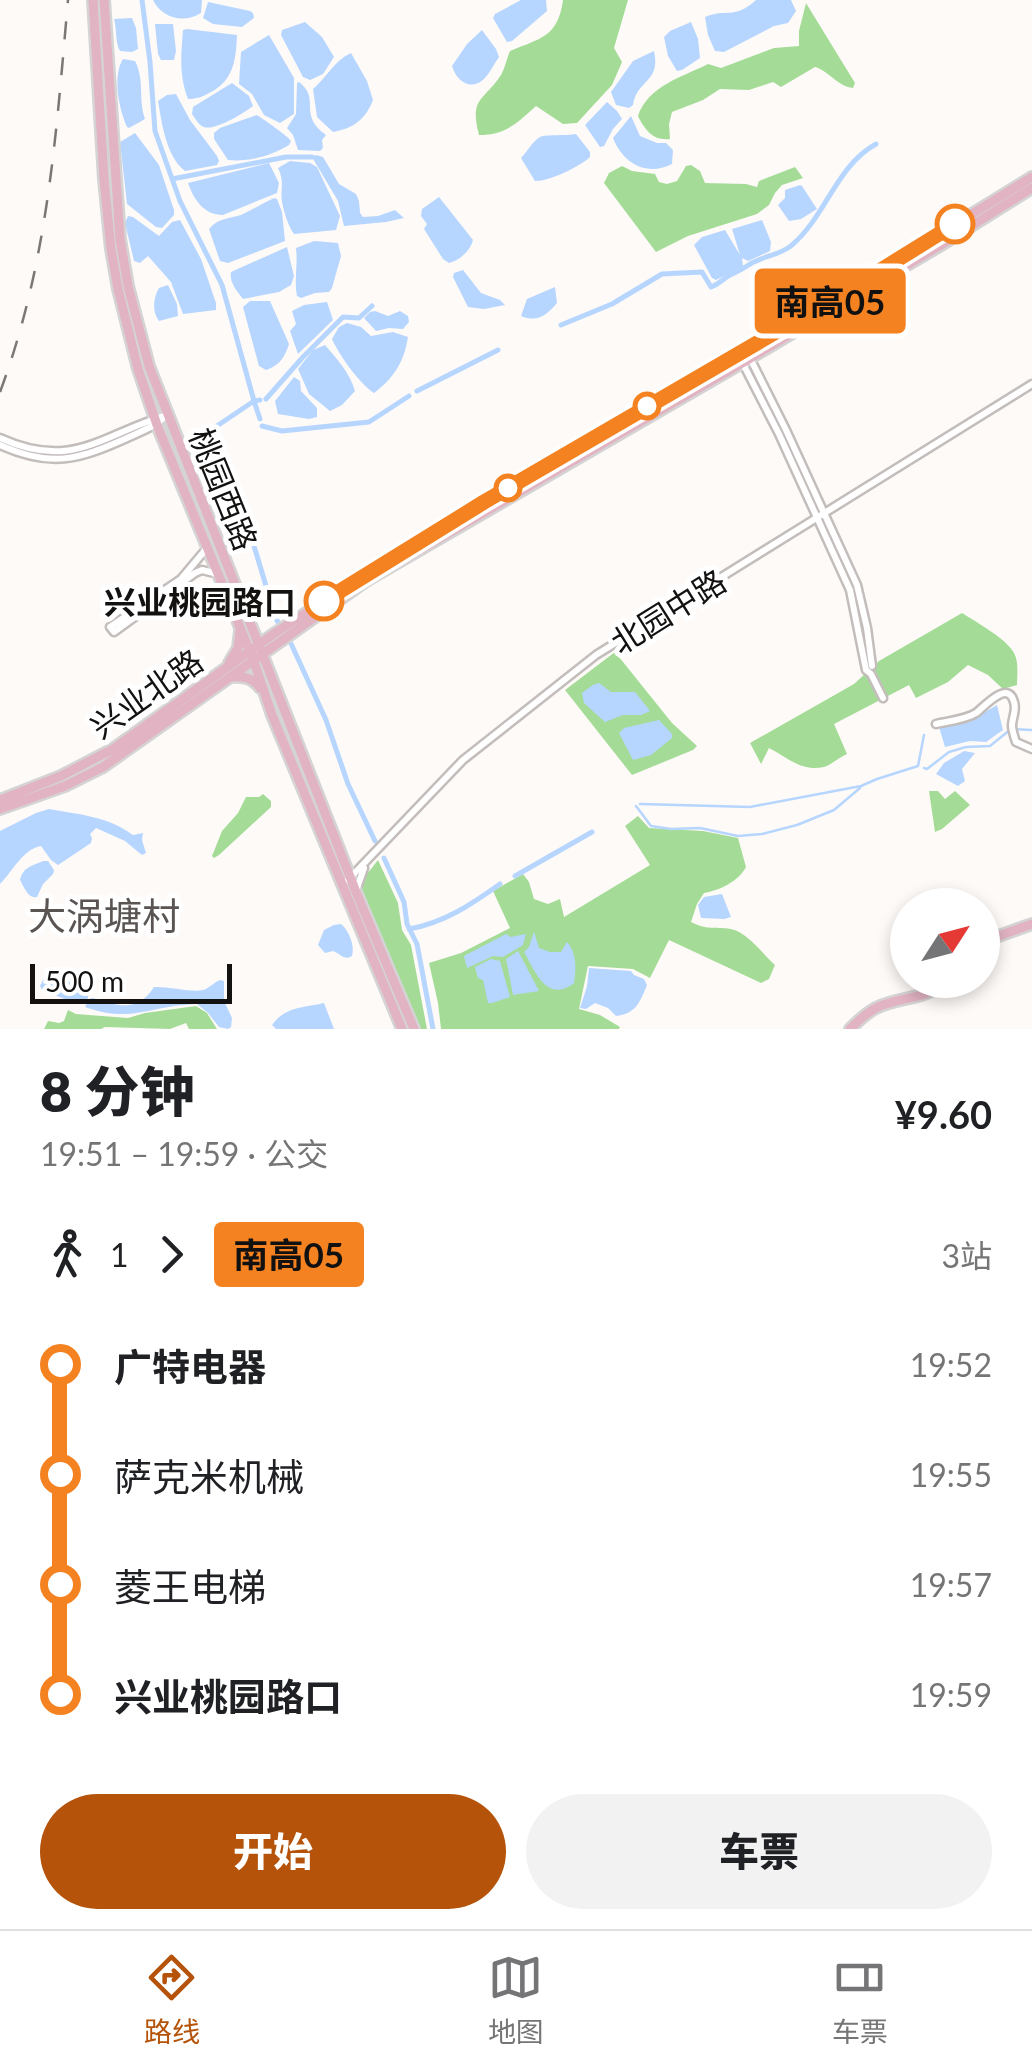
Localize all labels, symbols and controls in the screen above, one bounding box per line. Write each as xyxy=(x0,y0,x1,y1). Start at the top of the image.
unlabelled marker xyxy=(936,205,974,243)
line badge: 南高05 xyxy=(760,268,900,334)
text: 南高05 xyxy=(775,280,885,322)
unlabelled marker xyxy=(634,393,660,419)
street label: 桃园西路 xyxy=(182,422,266,556)
unlabelled marker xyxy=(495,475,521,501)
street label: 北园中路 xyxy=(603,561,733,661)
place label: 兴业桃园路口 xyxy=(104,582,296,621)
marker: 兴业桃园路口 xyxy=(305,582,343,620)
street label: 兴业北路 xyxy=(82,640,210,746)
north arrow xyxy=(890,888,1000,998)
map controls xyxy=(890,888,1000,998)
district label: 大涡塘村 xyxy=(28,892,180,938)
scale bar xyxy=(30,959,232,1004)
text: 500 m xyxy=(45,964,124,998)
text: 8 分钟 xyxy=(40,1058,195,1124)
text: ¥9.60 xyxy=(895,1091,992,1137)
text: 19:51 – 19:59 · 公交 xyxy=(40,1134,328,1173)
icon: walk xyxy=(40,1227,95,1282)
icon: forward xyxy=(144,1227,199,1282)
text: 南高05 xyxy=(234,1233,344,1275)
text: 1 xyxy=(110,1235,129,1274)
text: 3站 xyxy=(941,1236,992,1275)
text: 广特电器 xyxy=(114,1343,266,1389)
text: 19:52 xyxy=(910,1345,992,1384)
text: 萨克米机械 xyxy=(114,1453,304,1499)
text: 19:55 xyxy=(910,1455,992,1494)
text: 菱王电梯 xyxy=(114,1563,266,1609)
text: 19:57 xyxy=(910,1565,992,1604)
text: 兴业桃园路口 xyxy=(114,1673,342,1719)
text: 19:59 xyxy=(910,1675,992,1714)
button: 开始 xyxy=(40,1794,506,1909)
button: 车票 xyxy=(526,1794,992,1909)
tab: 路线 xyxy=(144,1950,200,2050)
tab: 地图 xyxy=(488,1950,544,2050)
tab: 车票 xyxy=(832,1950,888,2050)

